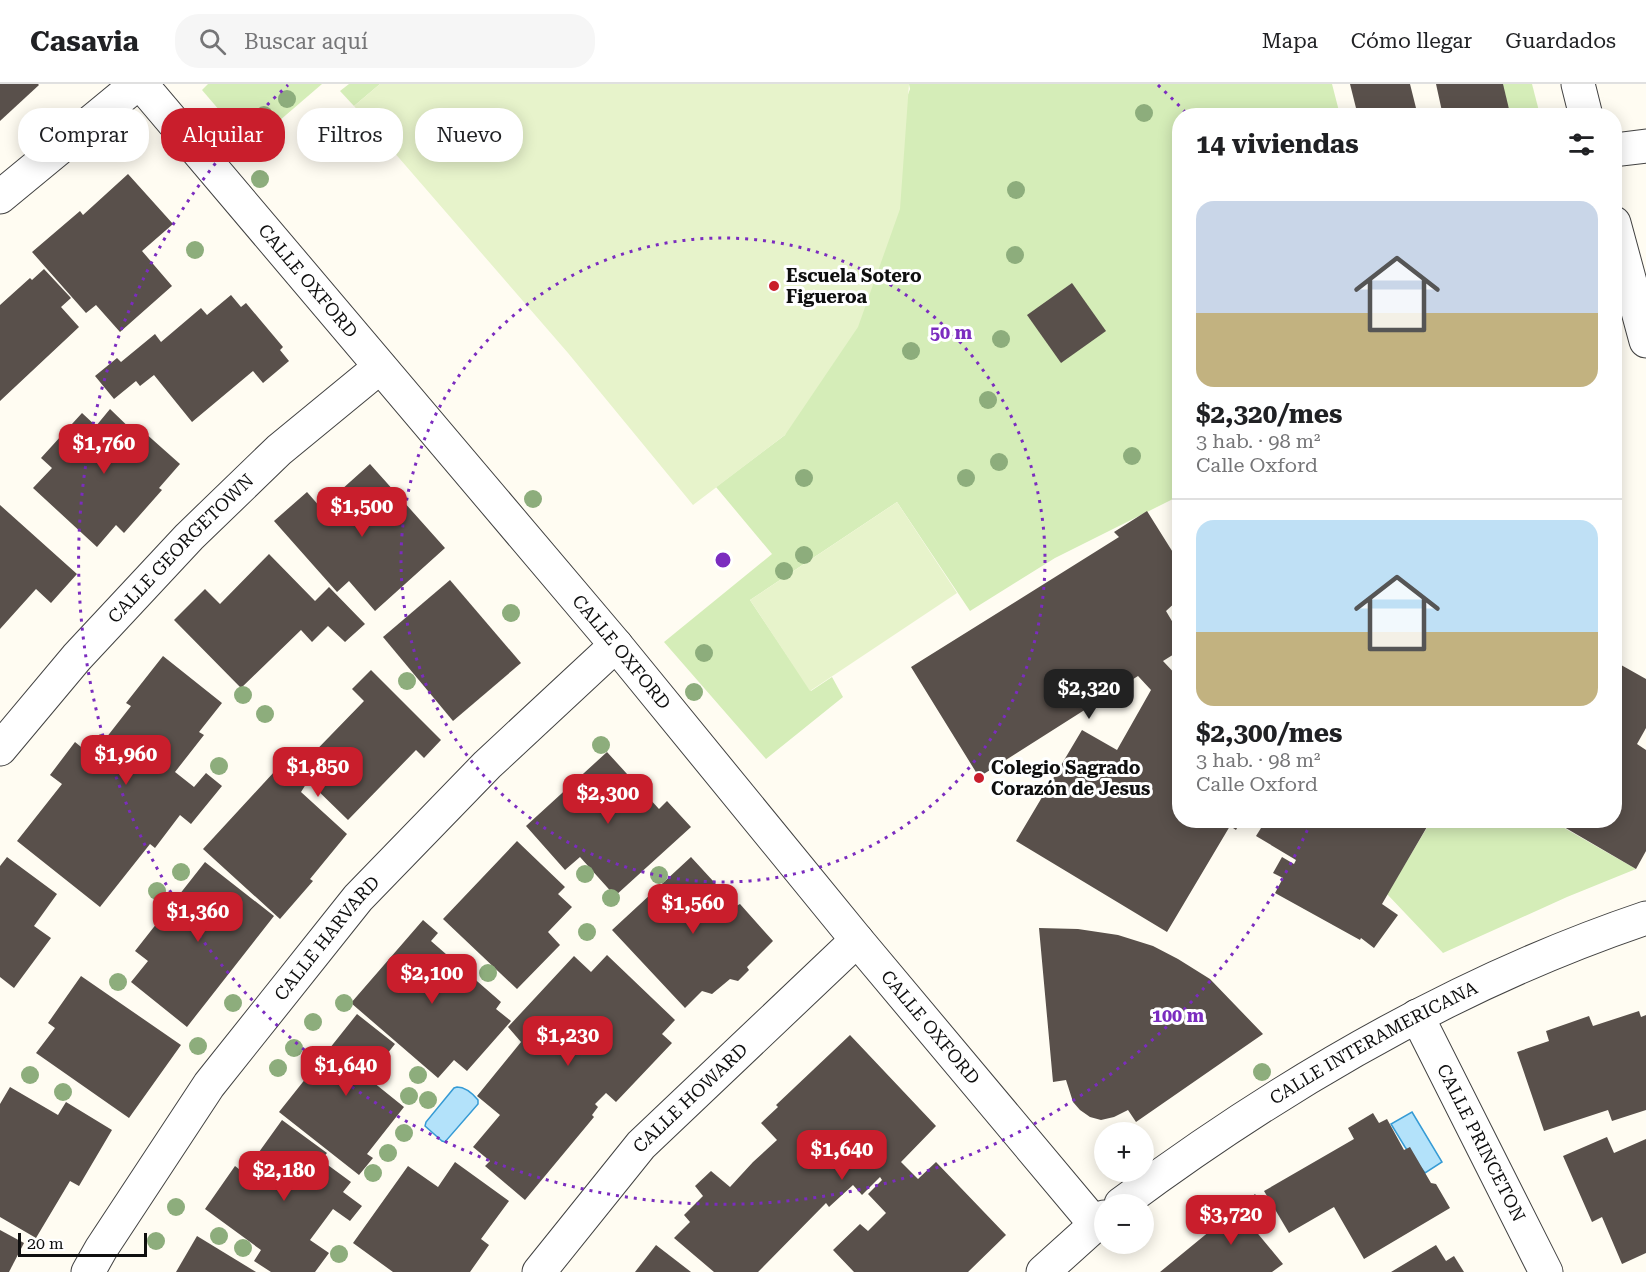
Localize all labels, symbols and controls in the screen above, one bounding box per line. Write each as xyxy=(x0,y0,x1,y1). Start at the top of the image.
search box xyxy=(175,14,595,68)
text: Casavia xyxy=(30,25,139,58)
icon: search xyxy=(196,25,229,58)
text: Buscar aquí xyxy=(244,29,368,54)
text: Mapa xyxy=(1262,29,1318,53)
text: Cómo llegar xyxy=(1351,29,1472,53)
text: Guardados xyxy=(1505,29,1616,53)
chip: Comprar xyxy=(18,108,149,162)
chip: Alquilar xyxy=(161,108,285,162)
chip: Filtros xyxy=(297,108,403,162)
chip: Nuevo xyxy=(415,108,523,162)
icon: filters xyxy=(1565,128,1598,161)
text: 14 viviendas xyxy=(1196,129,1359,159)
street label: CALLE OXFORD xyxy=(254,219,362,342)
icon: home xyxy=(1343,240,1451,348)
place label: Escuela Sotero Figueroa xyxy=(786,265,922,307)
marker: Escuela Sotero Figueroa xyxy=(767,279,781,293)
text: 50 m xyxy=(930,322,973,343)
text: $2,320/mes xyxy=(1196,399,1342,429)
pin: $1,760 xyxy=(55,424,153,475)
text: 3 hab. · 98 m² xyxy=(1196,429,1320,453)
text: $1,760 xyxy=(73,431,135,455)
text: Calle Oxford xyxy=(1196,453,1318,477)
street label: CALLE GEORGETOWN xyxy=(103,470,258,627)
pin: $1,500 xyxy=(313,487,411,538)
text: $1,500 xyxy=(331,494,393,518)
centre of rings xyxy=(713,550,733,570)
icon: home xyxy=(1343,559,1451,667)
street label: CALLE OXFORD xyxy=(568,590,675,713)
pin: $2,320 xyxy=(1040,669,1138,720)
text: $2,320 xyxy=(1058,676,1120,700)
text: $2,300/mes xyxy=(1196,718,1342,748)
pin: $1,960 xyxy=(77,735,175,786)
text: $1,960 xyxy=(95,742,157,766)
pin: $1,850 xyxy=(269,747,367,798)
text: 3 hab. · 98 m² xyxy=(1196,748,1320,772)
text: $1,850 xyxy=(287,754,349,778)
place label: Colegio Sagrado Corazón de Jesus xyxy=(991,757,1150,799)
marker: Colegio Sagrado Corazón de Jesus xyxy=(972,771,986,785)
text: Calle Oxford xyxy=(1196,772,1318,796)
pin: $2,300 xyxy=(559,774,657,825)
text: $2,300 xyxy=(577,781,639,805)
street label: CALLE HARVARD xyxy=(270,871,384,1004)
pin: $1,560 xyxy=(644,884,742,935)
text: $1,560 xyxy=(662,891,724,915)
pin: $1,360 xyxy=(149,892,247,943)
text: $1,360 xyxy=(167,899,229,923)
pin: $2,100 xyxy=(383,954,481,1005)
text: $2,100 xyxy=(401,961,463,985)
street label: CALLE OXFORD xyxy=(877,966,984,1088)
street label: CALLE INTERAMERICANA xyxy=(1266,977,1481,1109)
text: 100 m xyxy=(1152,1005,1205,1026)
pin: $1,230 xyxy=(519,1016,617,1067)
text: $1,230 xyxy=(537,1023,599,1047)
street label: CALLE HOWARD xyxy=(628,1039,752,1157)
pin: $1,640 xyxy=(297,1046,395,1097)
text: $1,640 xyxy=(315,1053,377,1077)
street label: CALLE PRINCETON xyxy=(1433,1060,1530,1225)
map controls xyxy=(1094,1122,1154,1254)
button: + xyxy=(1094,1122,1154,1182)
pin: $1,640 xyxy=(793,1130,891,1181)
text: $1,640 xyxy=(811,1137,873,1161)
pin: $2,180 xyxy=(235,1151,333,1202)
text: $2,180 xyxy=(253,1158,315,1182)
button: − xyxy=(1094,1194,1154,1254)
pin: $3,720 xyxy=(1182,1195,1280,1246)
text: $3,720 xyxy=(1200,1202,1262,1226)
scale bar xyxy=(18,1230,147,1258)
text: 20 m xyxy=(27,1234,64,1253)

